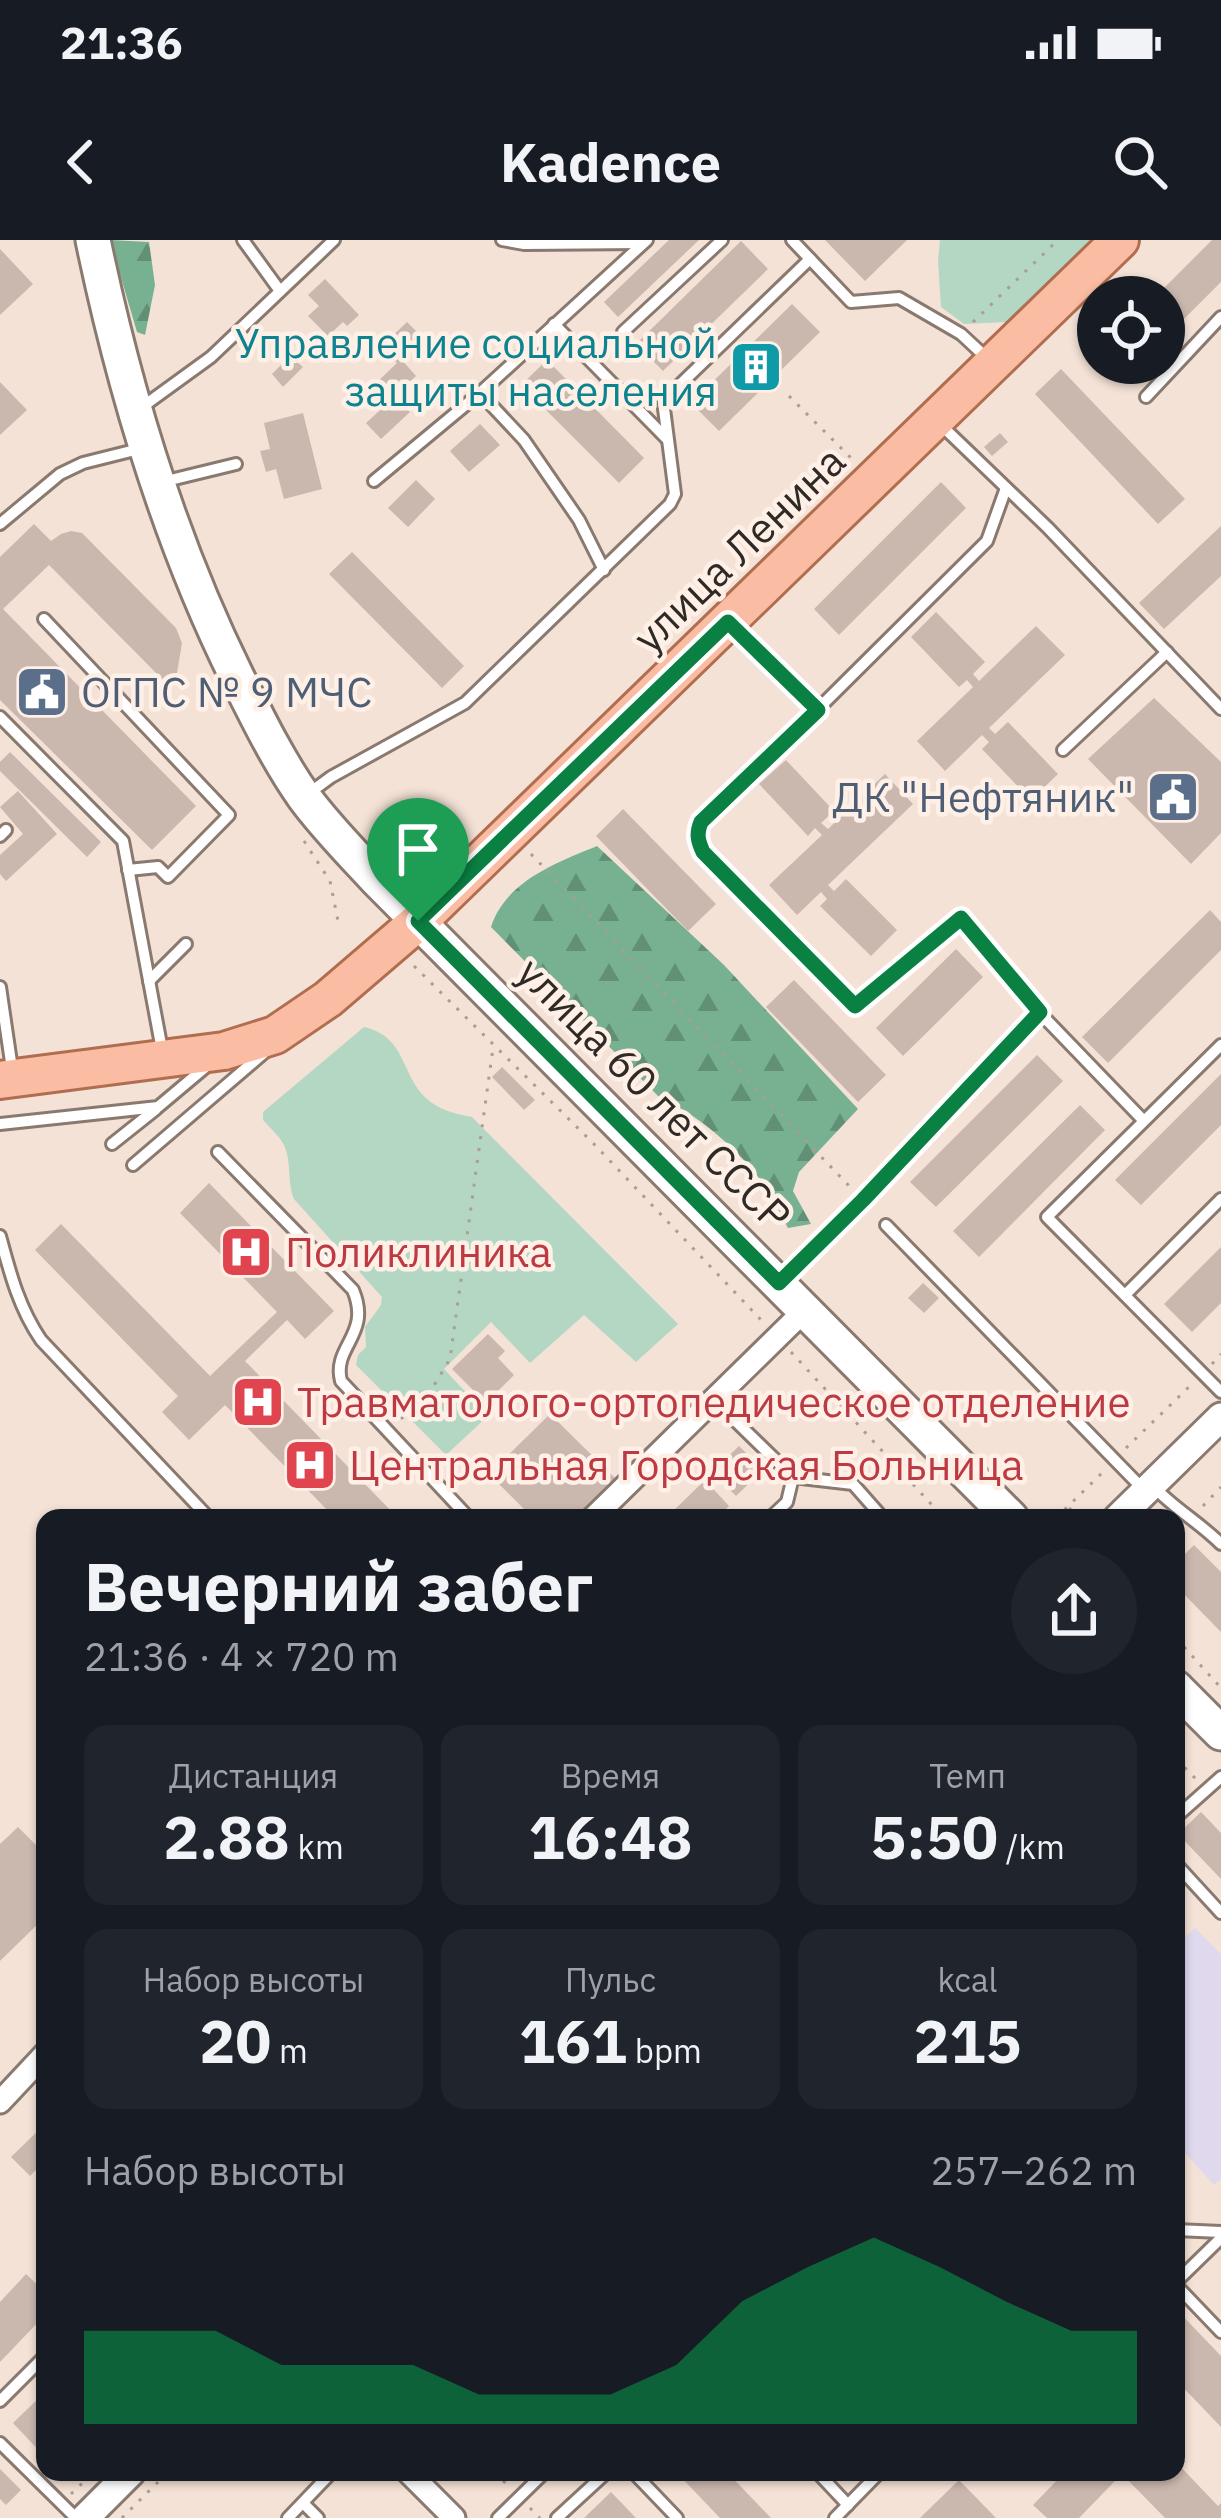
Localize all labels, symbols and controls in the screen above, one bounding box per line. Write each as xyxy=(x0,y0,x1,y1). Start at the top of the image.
text: 21:36 xyxy=(60,13,183,71)
text: Kadence xyxy=(500,127,721,197)
icon: back xyxy=(48,129,114,195)
icon: search xyxy=(1107,129,1173,195)
map controls xyxy=(1077,276,1185,384)
button: locate xyxy=(1077,276,1185,384)
place label: Управление социальной защиты населения xyxy=(235,315,717,418)
building icon: Управление социальной защиты населения xyxy=(728,339,784,395)
street label: улица Ленина xyxy=(621,433,857,664)
public building icon: ОГПС № 9 МЧС xyxy=(14,664,70,720)
place label: ОГПС № 9 МЧС xyxy=(81,664,372,719)
place label: ДК "Нефтяник" xyxy=(832,769,1134,824)
public building icon: ДК "Нефтяник" xyxy=(1145,769,1201,825)
pin xyxy=(367,798,469,921)
icon: arrive xyxy=(385,816,451,882)
street label: улица 60 лет СССР xyxy=(506,945,803,1242)
hospital icon: Поликлиника xyxy=(218,1224,274,1280)
place label: Поликлиника xyxy=(285,1224,552,1279)
hospital icon: Травматолого-ортопедическое отделение xyxy=(230,1374,286,1430)
place label: Травматолого-ортопедическое отделение xyxy=(297,1374,1131,1429)
hospital icon: Центральная Городская Больница xyxy=(282,1437,338,1493)
place label: Центральная Городская Больница xyxy=(349,1437,1024,1492)
text: Вечерний забег xyxy=(84,1543,593,1629)
button: share xyxy=(1011,1548,1137,1674)
text: 21:36 · 4 × 720 m xyxy=(84,1631,399,1682)
text: Дистанция xyxy=(169,1754,338,1797)
text: Время xyxy=(561,1754,660,1797)
text: Темп xyxy=(929,1754,1006,1797)
text: 2.88 xyxy=(163,1797,290,1876)
text: 16:48 xyxy=(529,1797,692,1876)
text: 5:50 xyxy=(870,1797,998,1876)
text: km xyxy=(290,1825,344,1868)
text: /km xyxy=(998,1825,1065,1868)
text: Набор высоты xyxy=(143,1958,364,2001)
text: Пульс xyxy=(565,1958,656,2001)
text: kcal xyxy=(937,1958,998,2001)
text: 20 xyxy=(199,2001,271,2080)
text: 161 xyxy=(519,2001,627,2080)
text: 215 xyxy=(914,2001,1022,2080)
text: m xyxy=(271,2029,308,2072)
text: bpm xyxy=(627,2029,702,2072)
text: Набор высоты xyxy=(84,2145,346,2196)
text: 257–262 m xyxy=(930,2145,1137,2196)

